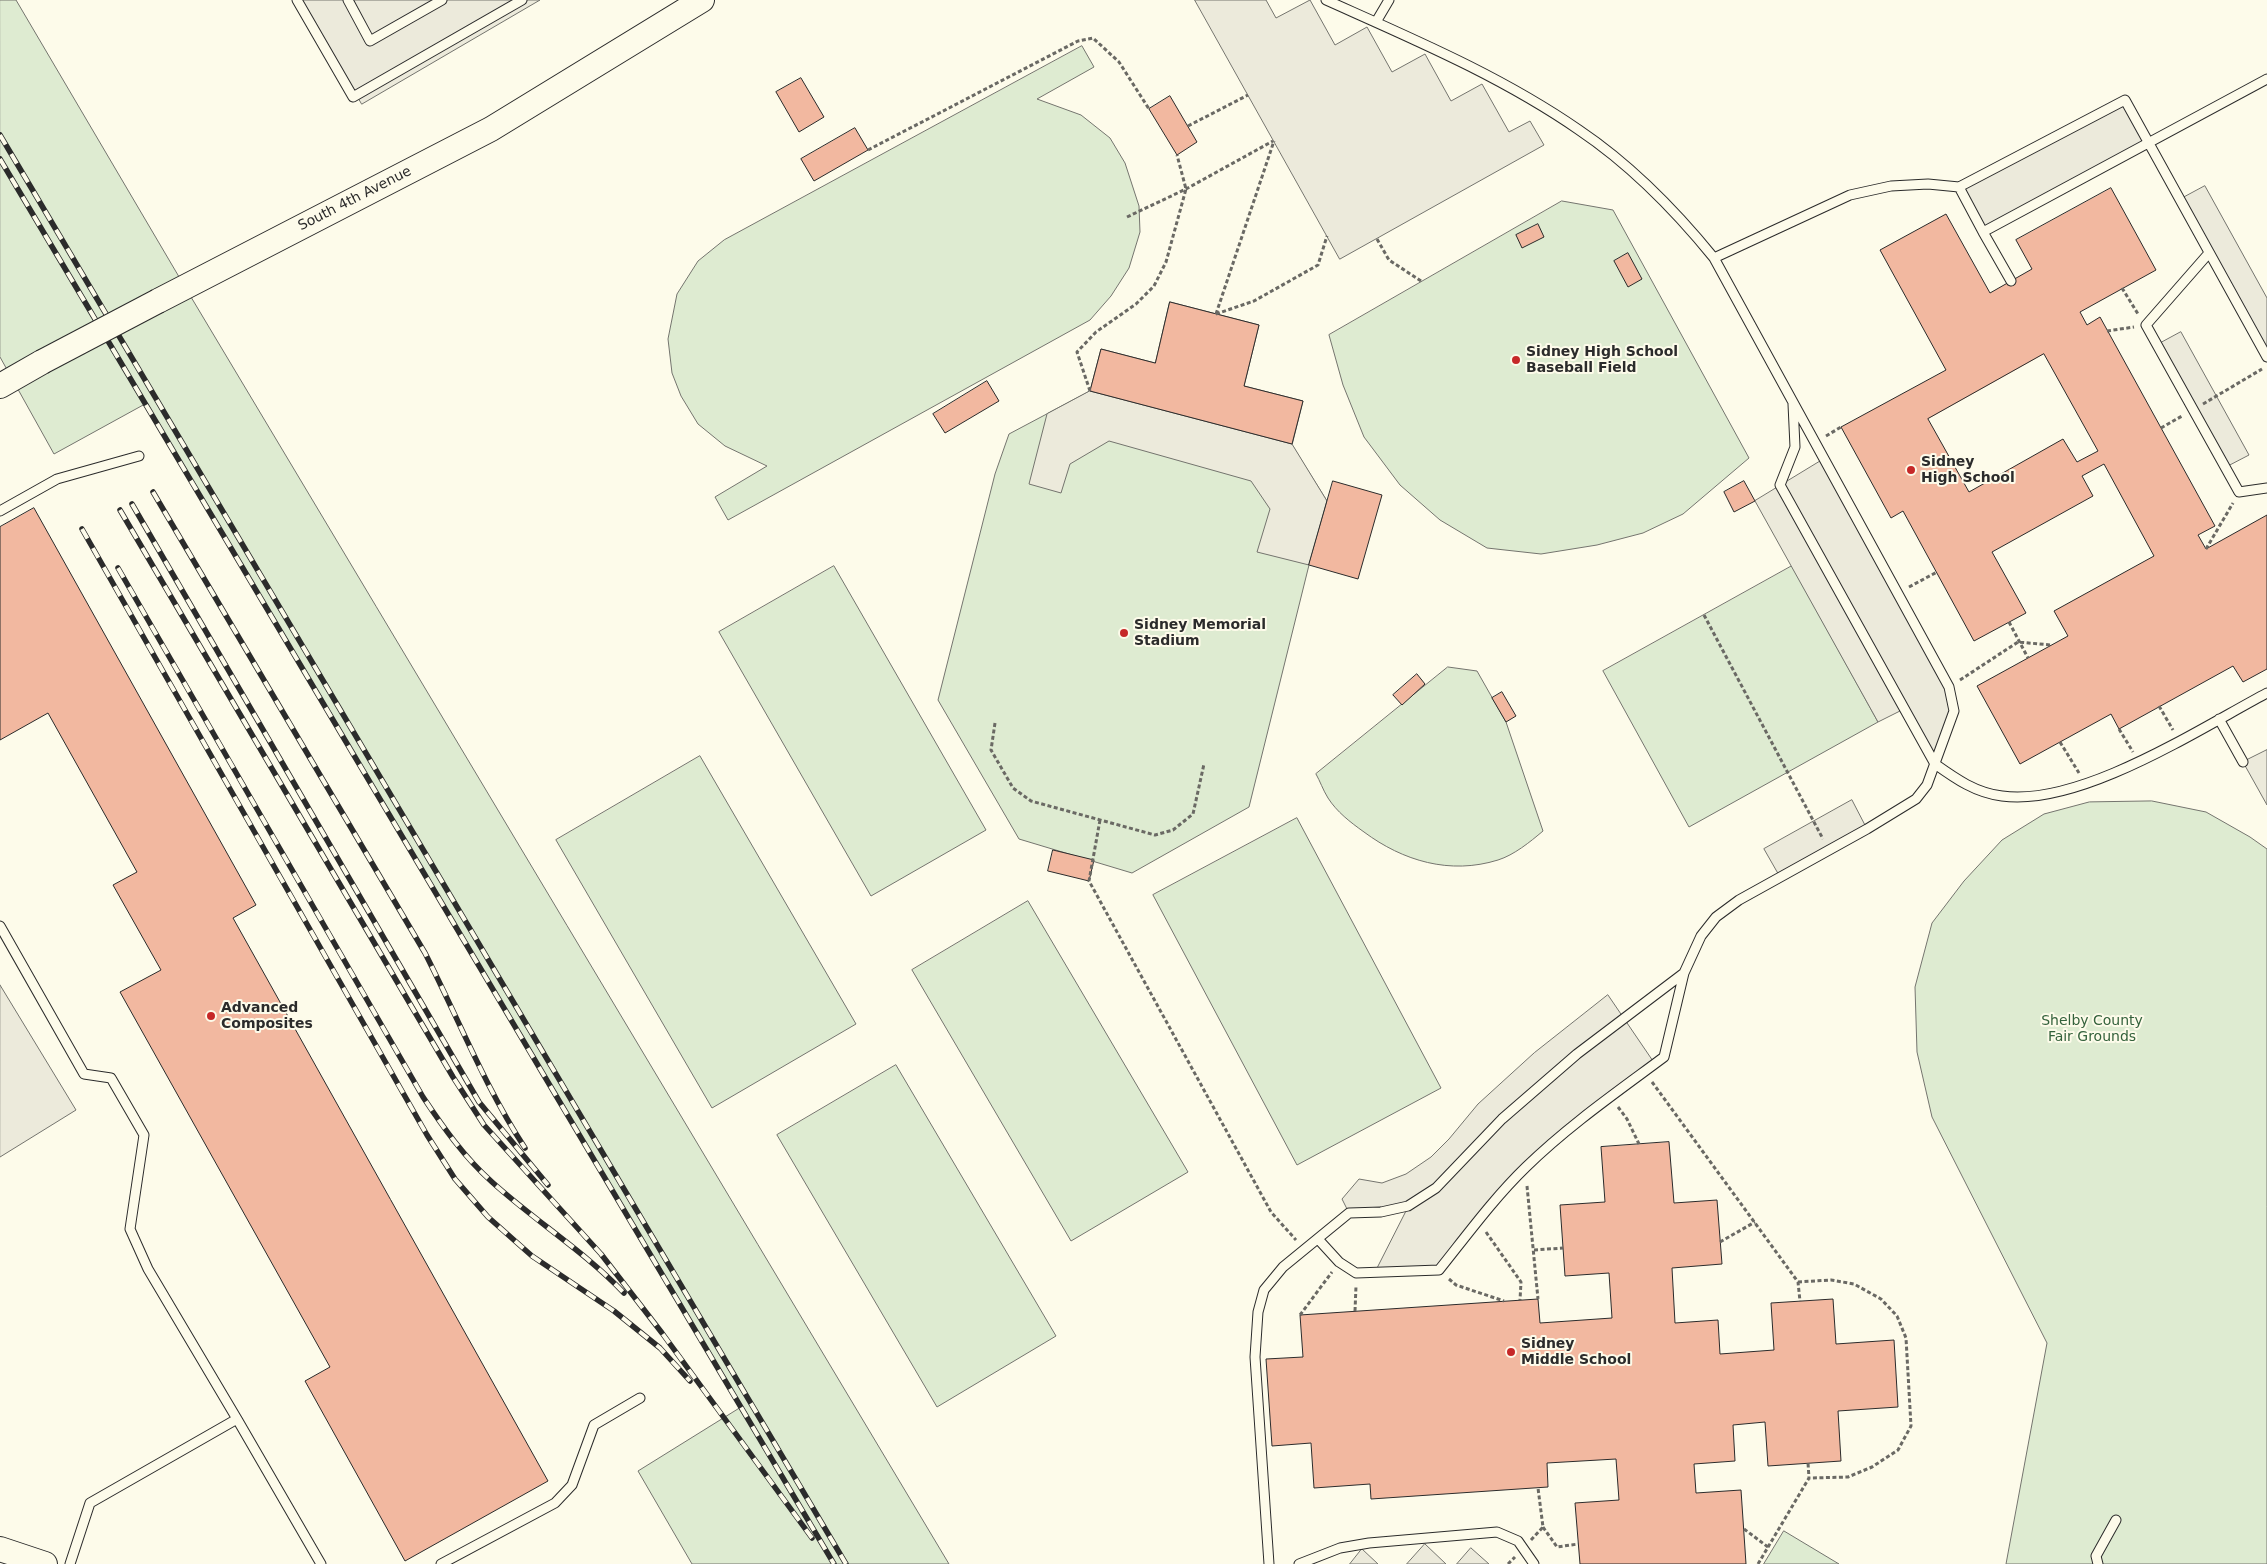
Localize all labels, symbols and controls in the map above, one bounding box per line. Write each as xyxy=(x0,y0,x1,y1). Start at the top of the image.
street label: South 4th Avenue xyxy=(296,163,414,235)
place label: Sidney High School Baseball Field xyxy=(1526,344,1678,377)
marker: Sidney High School Baseball Field xyxy=(1510,354,1522,366)
place label: Sidney High School xyxy=(1921,454,2015,487)
marker: Sidney High School xyxy=(1905,464,1917,476)
place label: Sidney Memorial Stadium xyxy=(1134,617,1266,650)
marker: Sidney Memorial Stadium xyxy=(1118,627,1130,639)
place label: Advanced Composites xyxy=(221,1000,313,1032)
marker: Advanced Composites xyxy=(205,1010,217,1022)
park label: Shelby County Fair Grounds xyxy=(2041,1013,2143,1046)
place label: Sidney Middle School xyxy=(1521,1336,1631,1368)
marker: Sidney Middle School xyxy=(1505,1346,1517,1358)

